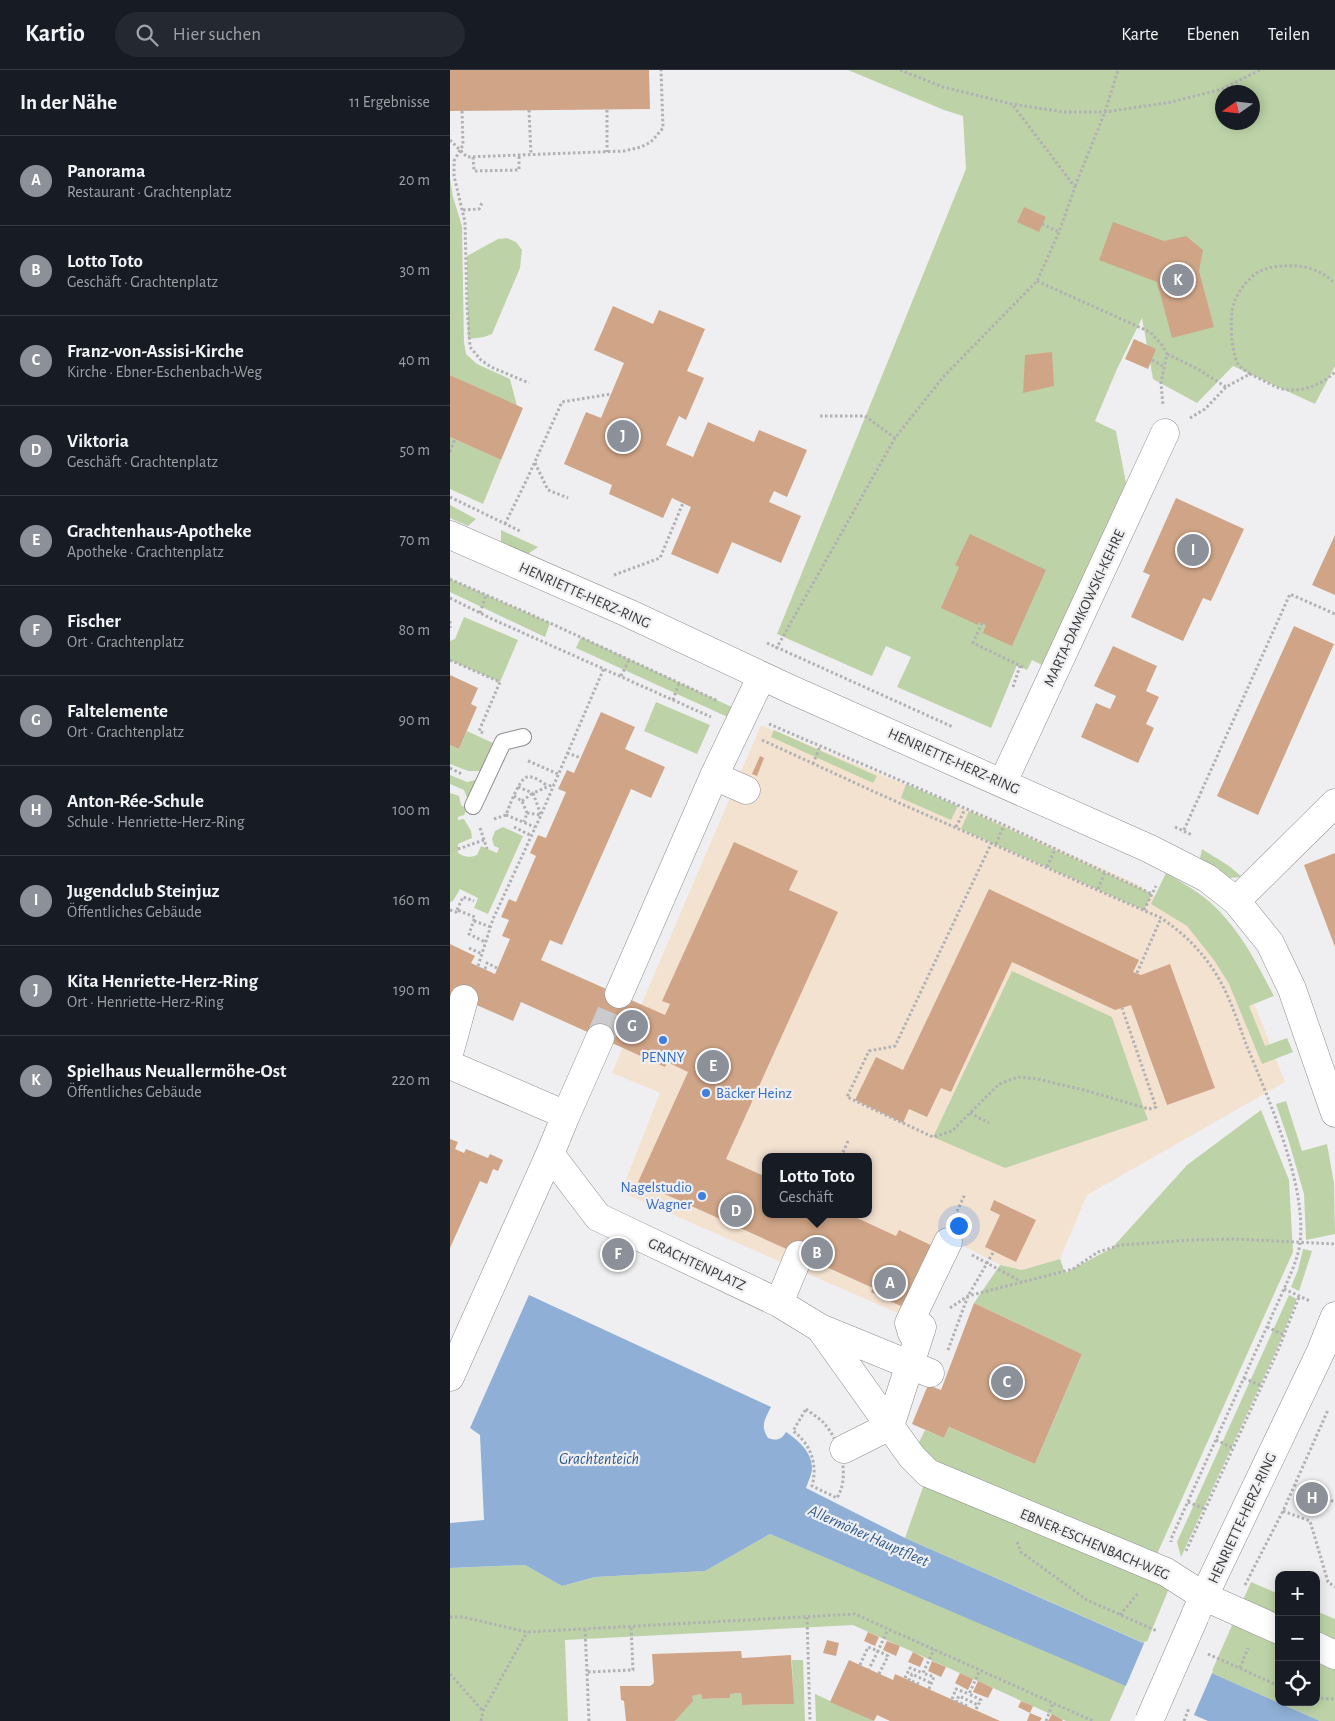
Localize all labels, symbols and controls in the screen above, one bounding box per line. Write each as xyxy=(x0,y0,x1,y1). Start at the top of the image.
search box xyxy=(115,12,465,57)
icon: search xyxy=(133,21,161,49)
text: Kartio xyxy=(25,22,85,46)
text: Hier suchen xyxy=(173,25,261,44)
text: Karte xyxy=(1121,26,1159,44)
text: Ebenen xyxy=(1187,26,1240,44)
text: Teilen xyxy=(1268,26,1310,44)
north arrow xyxy=(1215,85,1260,130)
text: In der Nähe xyxy=(20,92,117,113)
text: 11 Ergebnisse xyxy=(349,94,430,110)
text: Panorama xyxy=(67,162,145,181)
text: A xyxy=(31,172,41,188)
text: 20 m xyxy=(399,172,430,188)
text: Restaurant · Grachtenplatz xyxy=(67,184,231,200)
text: Lotto Toto xyxy=(67,252,143,271)
pin: K xyxy=(1162,261,1194,299)
text: B xyxy=(31,262,41,278)
text: 30 m xyxy=(400,262,430,278)
text: Geschäft · Grachtenplatz xyxy=(67,274,218,290)
text: Franz-von-Assisi-Kirche xyxy=(67,342,244,361)
text: C xyxy=(32,352,40,368)
text: 40 m xyxy=(398,352,430,368)
text: Kirche · Ebner-Eschenbach-Weg xyxy=(67,364,262,380)
pin: J xyxy=(607,417,639,455)
text: Viktoria xyxy=(67,432,129,451)
text: D xyxy=(31,442,41,458)
text: 50 m xyxy=(399,442,430,458)
text: Geschäft · Grachtenplatz xyxy=(67,454,218,470)
text: Grachtenhaus-Apotheke xyxy=(67,522,251,541)
street label: MARTA-DAMKOWSKI-KEHRE xyxy=(1041,527,1127,689)
pin: I xyxy=(1177,531,1209,569)
text: E xyxy=(32,532,40,548)
text: 70 m xyxy=(399,532,430,548)
text: Apotheke · Grachtenplatz xyxy=(67,544,224,560)
street label: HENRIETTE-HERZ-RING xyxy=(517,560,653,631)
text: Fischer xyxy=(67,612,121,631)
text: F xyxy=(32,622,40,638)
text: 80 m xyxy=(399,622,430,638)
text: Ort · Grachtenplatz xyxy=(67,634,184,650)
text: Faltelemente xyxy=(67,702,168,721)
text: G xyxy=(31,712,41,728)
text: 90 m xyxy=(399,712,430,728)
text: Ort · Grachtenplatz xyxy=(67,724,184,740)
street label: HENRIETTE-HERZ-RING xyxy=(886,726,1022,797)
text: Anton-Rée-Schule xyxy=(67,792,204,811)
text: H xyxy=(30,802,42,818)
text: 100 m xyxy=(392,802,430,818)
text: Schule · Henriette-Herz-Ring xyxy=(67,814,244,830)
text: Jugendclub Steinjuz xyxy=(67,882,220,901)
text: I xyxy=(34,892,38,908)
text: 160 m xyxy=(393,892,430,908)
text: Öffentliches Gebäude xyxy=(67,904,202,920)
text: Kita Henriette-Herz-Ring xyxy=(67,972,258,991)
text: J xyxy=(33,982,39,998)
text: 190 m xyxy=(393,982,430,998)
text: Ort · Henriette-Herz-Ring xyxy=(67,994,224,1010)
pin: G xyxy=(616,1007,648,1045)
marker: PENNY xyxy=(657,1034,669,1046)
pin: E xyxy=(697,1047,729,1085)
place label: PENNY xyxy=(641,1050,685,1065)
text: Spielhaus Neuallermöhe-Ost xyxy=(67,1062,286,1081)
text: K xyxy=(31,1072,41,1088)
text: 220 m xyxy=(392,1072,430,1088)
text: Öffentliches Gebäude xyxy=(67,1084,202,1100)
place label: Bäcker Heinz xyxy=(716,1086,792,1101)
marker: Bäcker Heinz xyxy=(700,1087,712,1099)
popup xyxy=(762,1153,872,1218)
text: Lotto Toto xyxy=(779,1167,855,1186)
place label: Nagelstudio Wagner xyxy=(620,1180,692,1212)
text: Geschäft xyxy=(779,1189,833,1205)
marker: Nagelstudio Wagner xyxy=(696,1190,708,1202)
pin: D xyxy=(720,1192,752,1230)
your location xyxy=(946,1213,972,1239)
pin: B xyxy=(801,1234,833,1272)
pin: F xyxy=(602,1235,634,1273)
street label: GRACHTENPLATZ xyxy=(646,1235,748,1294)
pin: A xyxy=(874,1264,906,1302)
pin: C xyxy=(991,1363,1023,1401)
water label: Grachtenteich xyxy=(559,1451,639,1467)
street label: HENRIETTE-HERZ-RING xyxy=(1206,1451,1279,1586)
pin: H xyxy=(1296,1479,1328,1517)
water label: Allermöher Hauptfleet xyxy=(805,1502,932,1571)
street label: EBNER-ESCHENBACH-WEG xyxy=(1018,1506,1172,1583)
map controls xyxy=(1275,1571,1320,1706)
button: + xyxy=(1275,1571,1320,1616)
button: − xyxy=(1275,1616,1320,1661)
button: locate xyxy=(1275,1661,1320,1706)

